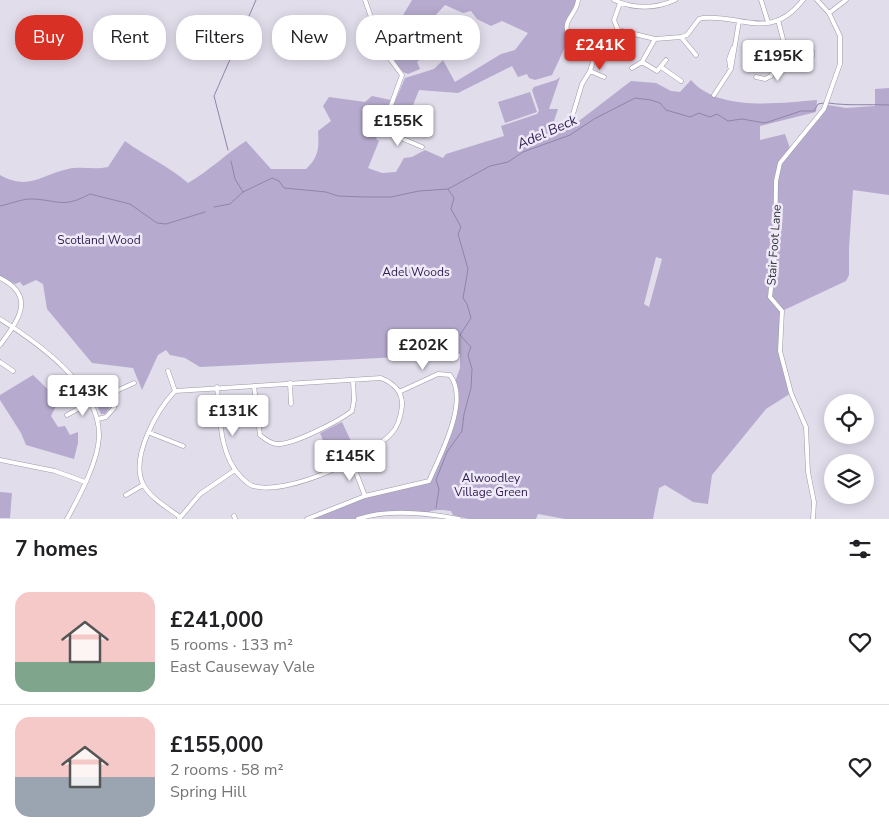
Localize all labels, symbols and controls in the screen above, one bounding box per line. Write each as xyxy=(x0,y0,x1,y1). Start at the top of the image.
chip: Buy xyxy=(15,15,83,60)
chip: Rent xyxy=(93,15,166,60)
chip: Filters xyxy=(176,15,262,60)
chip: New xyxy=(272,15,346,60)
chip: Apartment xyxy=(356,15,480,60)
pin: £241K xyxy=(565,28,635,71)
text: £241K xyxy=(575,34,625,56)
pin: £195K xyxy=(743,39,813,82)
text: £195K xyxy=(753,45,803,67)
pin: £155K xyxy=(363,104,433,147)
text: £155K xyxy=(373,110,423,132)
water label: Adel Beck xyxy=(513,110,581,154)
street label: Stair Foot Lane xyxy=(763,204,785,286)
park label: Scotland Wood xyxy=(57,232,141,248)
park label: Adel Woods xyxy=(382,264,450,280)
pin: £202K xyxy=(388,328,458,371)
text: £202K xyxy=(398,334,448,356)
pin: £143K xyxy=(48,374,118,417)
text: £143K xyxy=(58,380,108,402)
pin: £131K xyxy=(198,394,268,437)
map controls xyxy=(824,394,874,504)
button: locate xyxy=(824,394,874,444)
text: £131K xyxy=(208,400,258,422)
pin: £145K xyxy=(315,440,385,482)
text: £145K xyxy=(325,445,375,467)
button: layers xyxy=(824,454,874,504)
park label: Alwoodley Village Green xyxy=(453,470,528,500)
text: 7 homes xyxy=(15,535,98,563)
icon: filters xyxy=(846,535,874,563)
text: £241,000 xyxy=(170,606,263,634)
icon: home xyxy=(55,612,115,672)
icon: heart xyxy=(846,628,874,656)
text: 5 rooms · 133 m² xyxy=(170,634,293,656)
text: East Causeway Vale xyxy=(170,656,315,678)
text: £155,000 xyxy=(170,731,263,759)
icon: home xyxy=(55,737,115,797)
icon: heart xyxy=(846,753,874,781)
text: 2 rooms · 58 m² xyxy=(170,759,283,781)
text: Spring Hill xyxy=(170,781,247,803)

